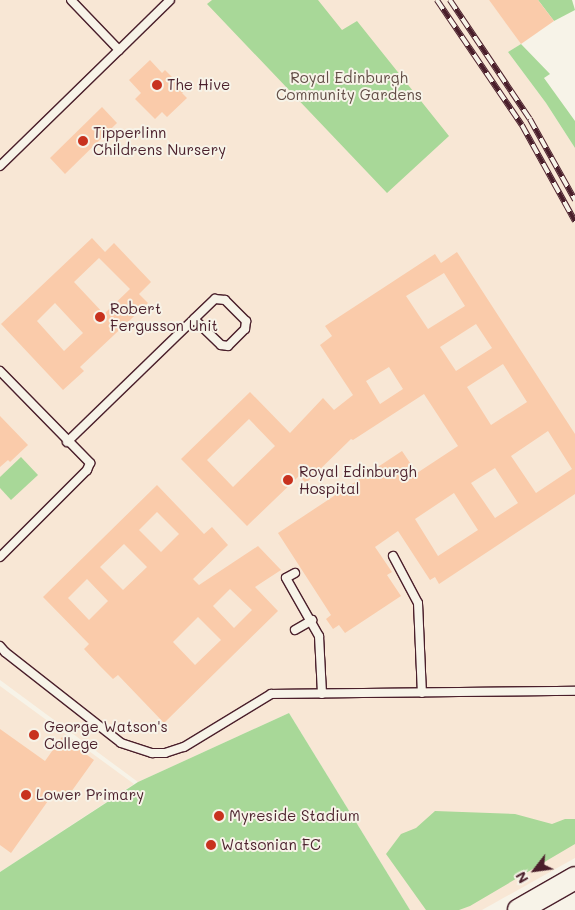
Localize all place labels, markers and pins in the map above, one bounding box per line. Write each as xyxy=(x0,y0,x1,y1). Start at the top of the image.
place label: The Hive xyxy=(167,76,230,94)
marker: The Hive xyxy=(151,79,163,91)
place label: Tipperlinn Childrens Nursery xyxy=(93,123,226,158)
marker: Tipperlinn Childrens Nursery xyxy=(77,135,89,147)
place label: Robert Fergusson Unit xyxy=(110,299,218,334)
marker: Robert Fergusson Unit xyxy=(94,311,106,323)
place label: Royal Edinburgh Hospital xyxy=(299,462,417,497)
marker: Royal Edinburgh Hospital xyxy=(281,473,295,487)
place label: George Watson's College xyxy=(44,717,168,752)
marker: George Watson's College xyxy=(28,729,40,741)
place label: Lower Primary xyxy=(36,786,144,804)
marker: Lower Primary xyxy=(20,789,32,801)
place label: Myreside Stadium xyxy=(229,807,360,825)
marker: Myreside Stadium xyxy=(213,810,225,822)
place label: Watsonian FC xyxy=(221,836,321,854)
marker: Watsonian FC xyxy=(205,839,217,851)

